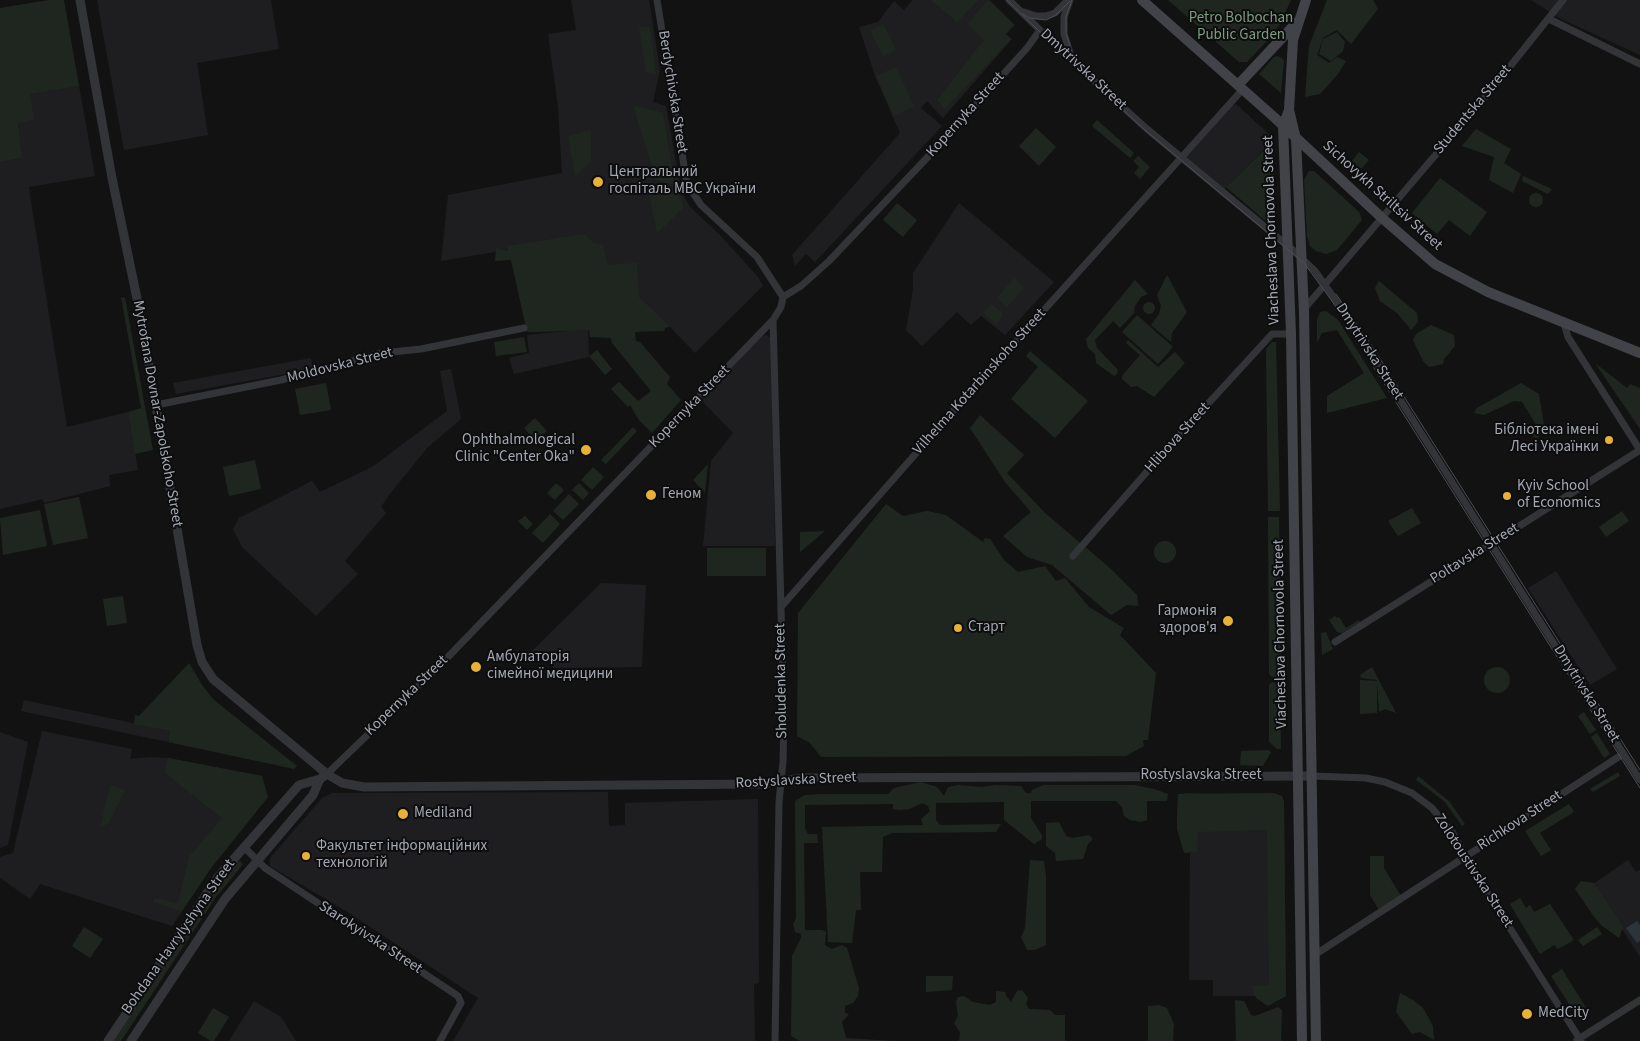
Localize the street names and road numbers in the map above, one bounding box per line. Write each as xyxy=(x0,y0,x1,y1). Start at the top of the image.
street label: Dmytrivska Street xyxy=(1036,25,1130,115)
street label: Berdychivska Street xyxy=(653,29,691,155)
street label: Studentska Street xyxy=(1430,62,1516,158)
street label: Kopernyka Street xyxy=(923,69,1009,161)
street label: Viacheslava Chornovola Street xyxy=(1260,135,1284,325)
street label: Sichovykh Striltsiv Street xyxy=(1318,137,1446,255)
street label: Mytrofana Dovnar-Zapolskoho Street xyxy=(128,299,186,529)
street label: Dmytrivska Street xyxy=(1331,300,1407,404)
street label: Vilhelma Kotarbinskoho Street xyxy=(910,305,1050,459)
street label: Moldovska Street xyxy=(285,344,395,388)
street label: Kopernyka Street xyxy=(646,362,734,452)
street label: Hlibova Street xyxy=(1142,399,1214,477)
street label: Poltavska Street xyxy=(1427,520,1523,588)
street label: Viacheslava Chornovola Street xyxy=(1270,539,1292,729)
street label: Sholudenka Street xyxy=(772,623,792,739)
street label: Dmytrivska Street xyxy=(1549,642,1623,746)
street label: Kopernyka Street xyxy=(362,652,452,740)
street label: Rostyslavska Street xyxy=(1141,767,1261,785)
street label: Rostyslavska Street xyxy=(735,769,857,793)
street label: Richkova Street xyxy=(1474,787,1566,855)
street label: Zolotoustivska Street xyxy=(1429,811,1517,931)
street label: Bohdana Havrylyshyna Street xyxy=(118,856,240,1018)
street label: Starokyivska Street xyxy=(315,898,425,978)

